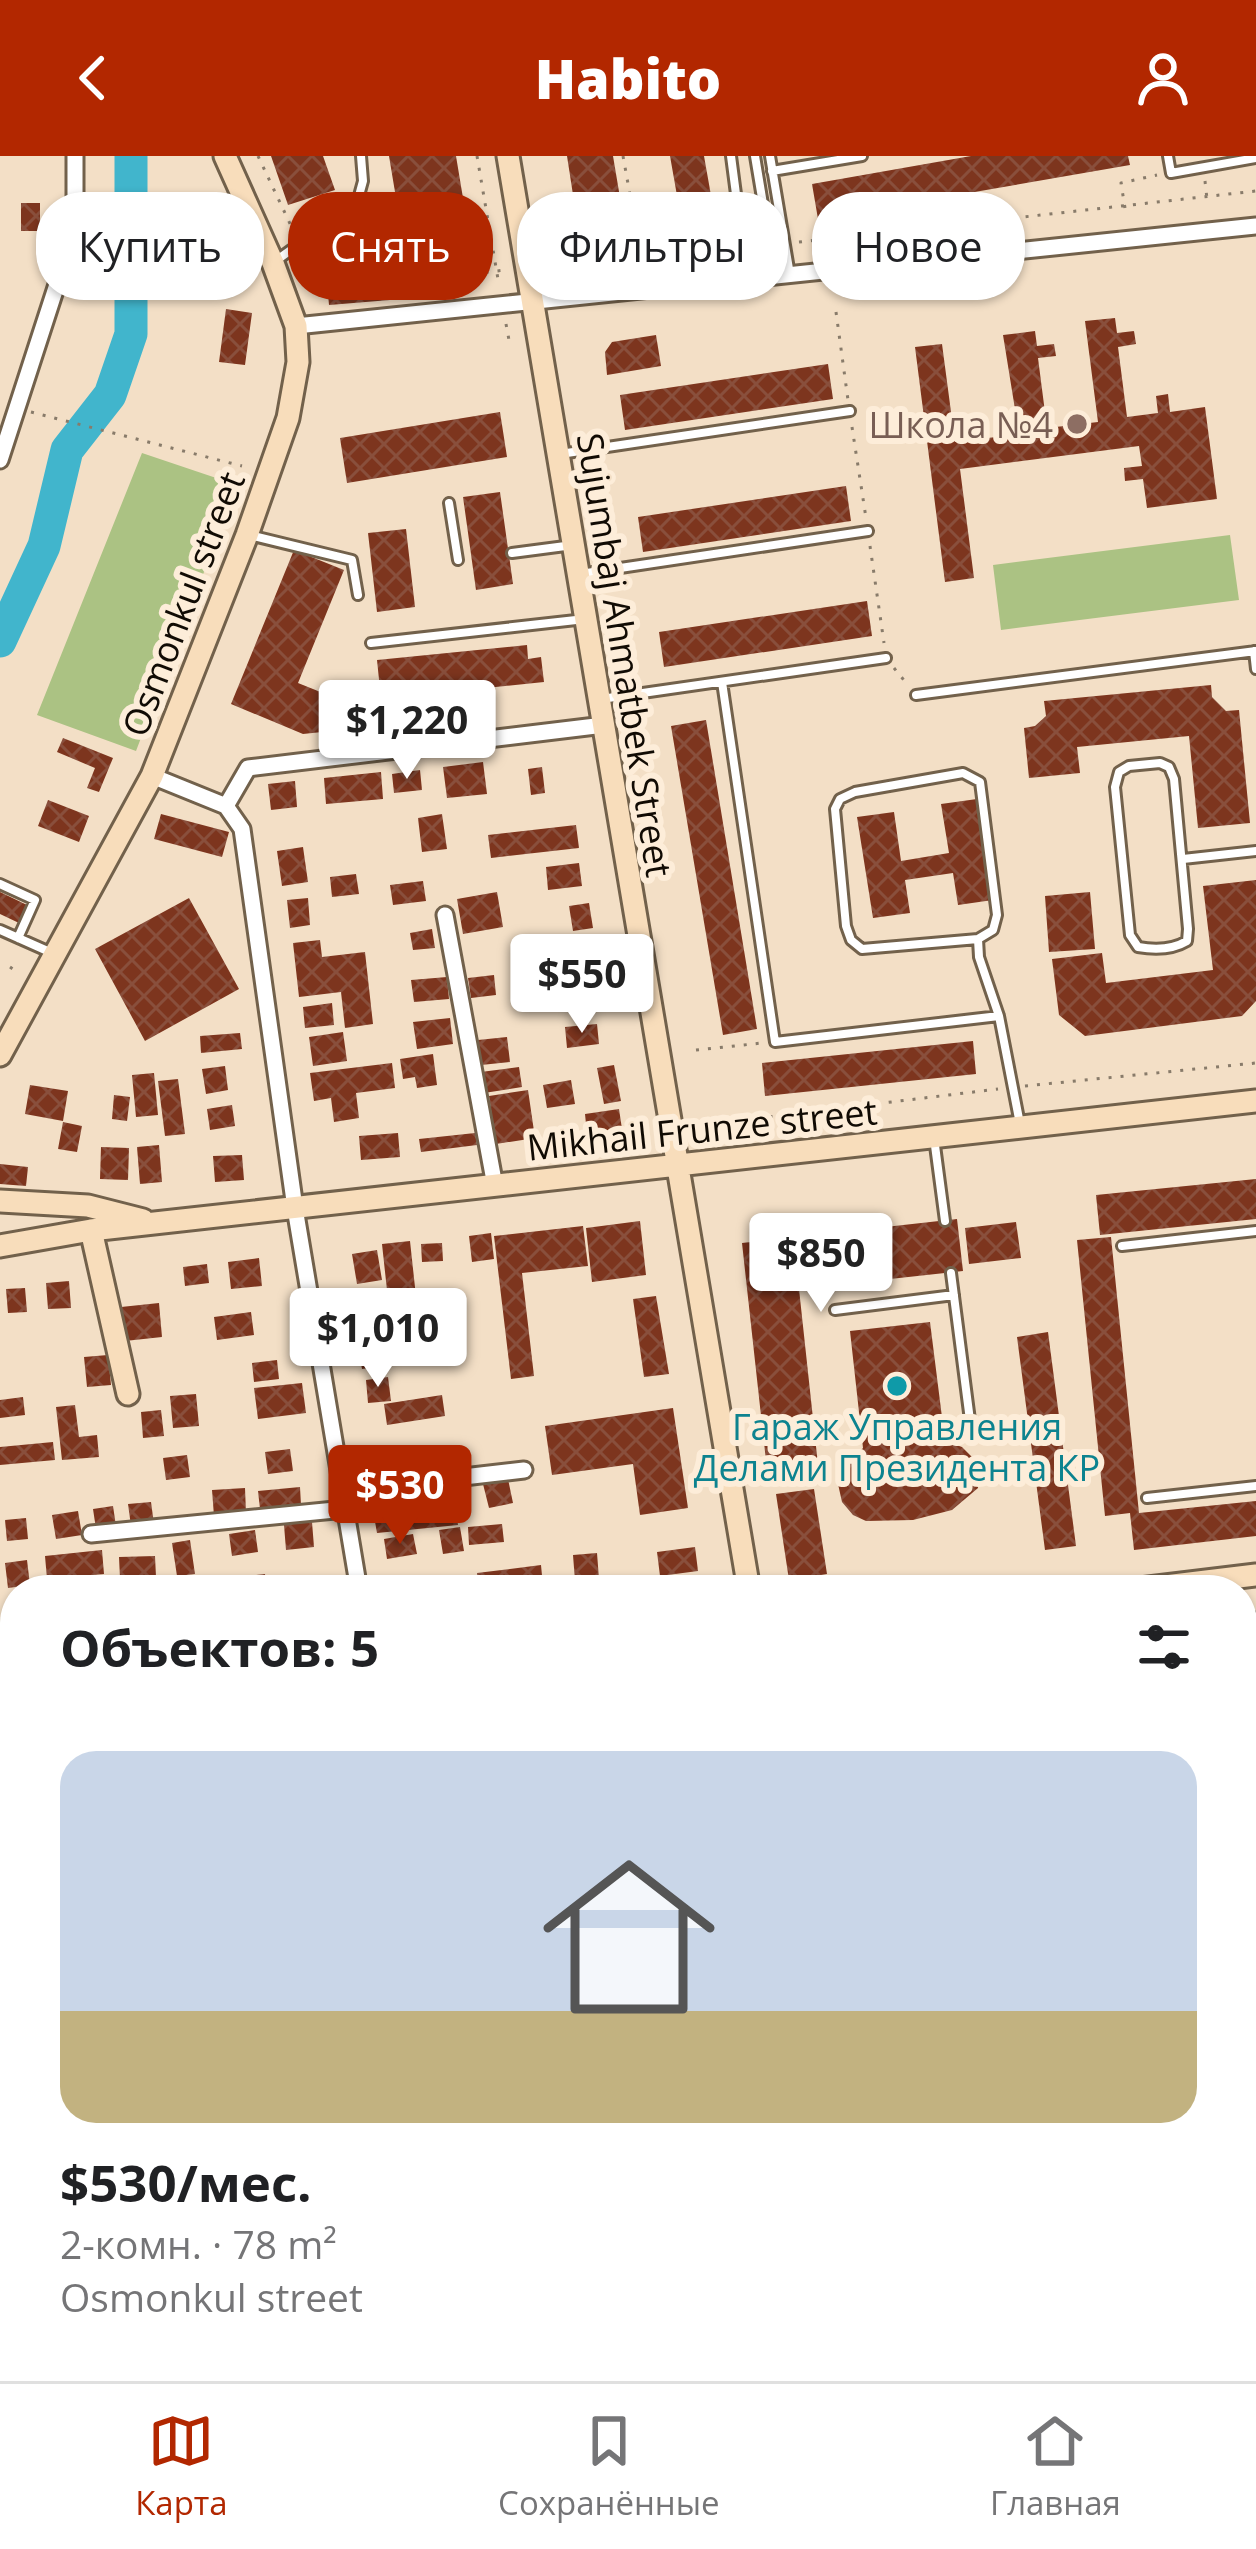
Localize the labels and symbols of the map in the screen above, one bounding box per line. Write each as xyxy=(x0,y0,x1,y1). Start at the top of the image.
place label: Школа №4 xyxy=(868,400,1053,449)
marker: Школа №4 xyxy=(1064,411,1090,437)
street label: Sujumbaj Ahmatbek Street xyxy=(566,430,684,880)
street label: Osmonkul street xyxy=(110,465,256,743)
pin: $1,220 xyxy=(309,680,505,782)
pin: $550 xyxy=(511,934,653,1036)
street label: Mikhail Frunze street xyxy=(524,1086,880,1172)
pin: $850 xyxy=(750,1213,892,1315)
pin: $1,010 xyxy=(280,1288,476,1390)
marker: Гараж Управления Делами Президента КР xyxy=(884,1373,910,1399)
place label: Гараж Управления Делами Президента КР xyxy=(694,1402,1100,1492)
pin: $530 xyxy=(329,1445,471,1547)

